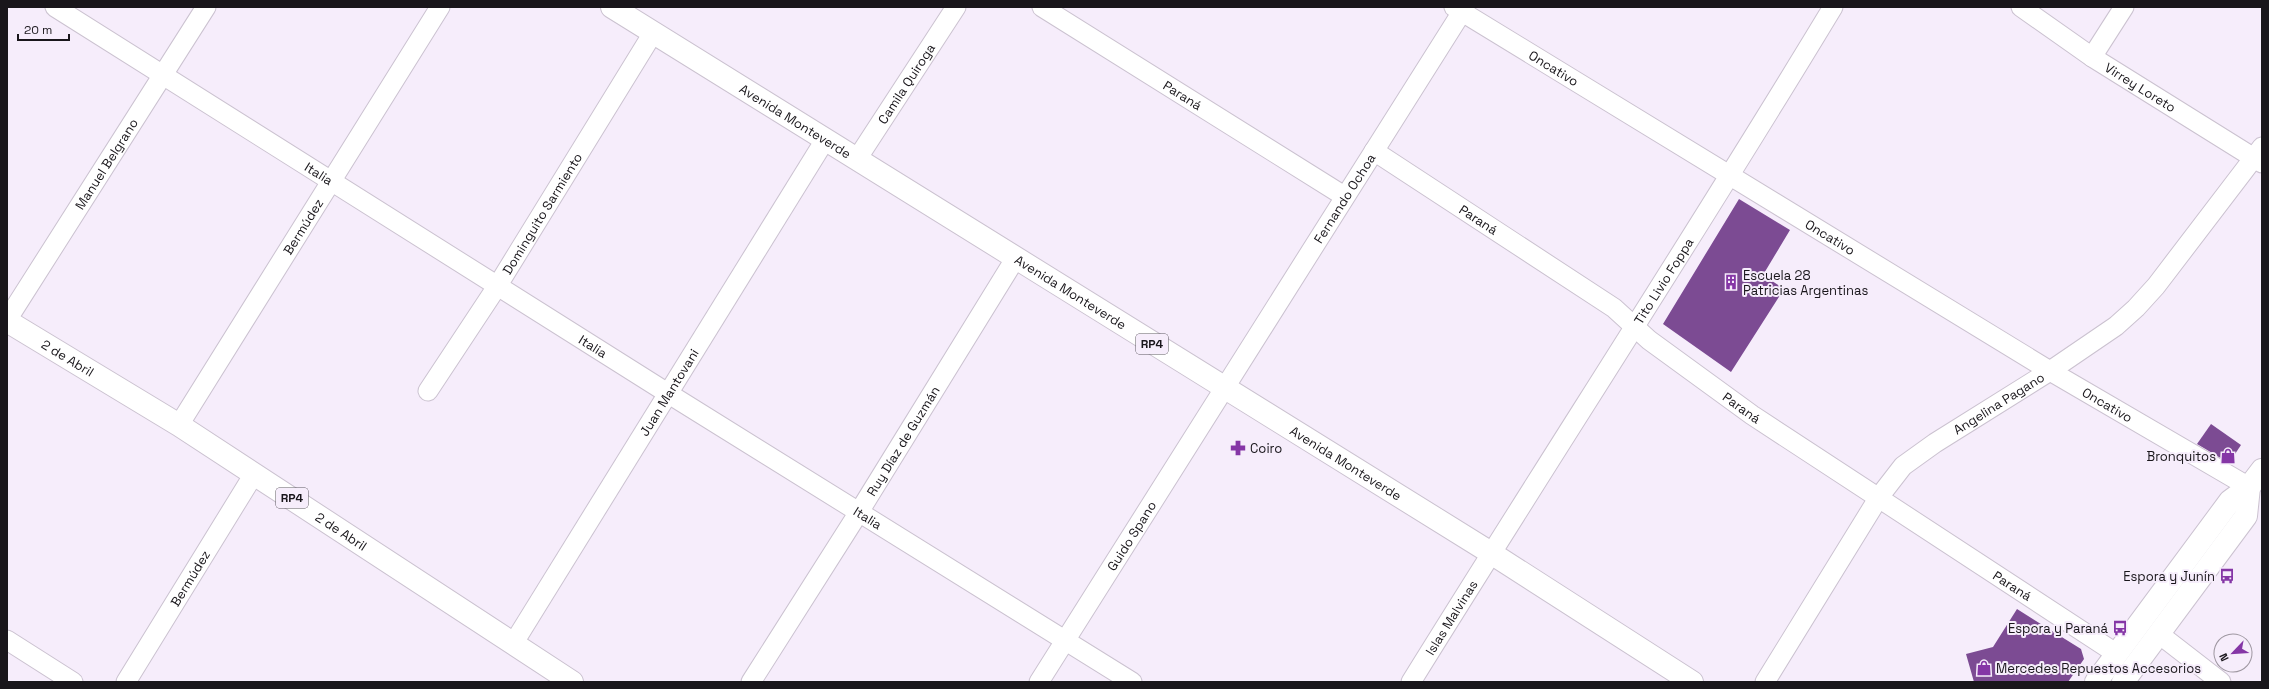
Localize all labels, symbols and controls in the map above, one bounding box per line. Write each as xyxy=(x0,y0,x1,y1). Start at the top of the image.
scale bar xyxy=(18,16,69,42)
text: 20 m xyxy=(24,22,52,38)
street label: Camila Quiroga xyxy=(874,40,939,127)
street label: Oncativo xyxy=(1525,47,1582,90)
street label: Virrey Loreto xyxy=(2101,59,2179,116)
street label: Paraná xyxy=(1160,77,1206,114)
street label: Avenida Monteverde xyxy=(736,80,854,162)
street label: Manuel Belgrano xyxy=(71,115,142,213)
street label: Dominguito Sarmiento xyxy=(499,150,586,278)
street label: Fernando Ochoa xyxy=(1310,150,1380,247)
street label: Italia xyxy=(301,158,337,189)
street label: Bermúdez xyxy=(279,195,327,258)
street label: Paraná xyxy=(1456,201,1501,239)
street label: Oncativo xyxy=(1802,216,1858,259)
street label: Tito Livio Foppa xyxy=(1630,234,1698,328)
street label: Avenida Monteverde xyxy=(1011,251,1129,333)
place label: Escuela 28 Patricias Argentinas xyxy=(1743,267,1868,299)
building icon: Escuela 28 Patricias Argentinas xyxy=(1722,273,1740,291)
street label: Italia xyxy=(575,331,611,362)
road number: RP4 xyxy=(1136,334,1168,354)
street label: 2 de Abril xyxy=(38,336,97,381)
street label: Juan Mantovani xyxy=(636,346,703,439)
street label: Angelina Pagano xyxy=(1950,369,2048,438)
street label: Ruy Díaz de Guzmán xyxy=(863,383,944,499)
street label: Oncativo xyxy=(2079,384,2136,426)
street label: Paraná xyxy=(1719,389,1764,428)
street label: Avenida Monteverde xyxy=(1287,422,1405,504)
pharmacy icon: Coiro xyxy=(1229,439,1247,457)
place label: Coiro xyxy=(1250,440,1282,457)
shop icon: Bronquitos xyxy=(2219,447,2237,465)
place label: Bronquitos xyxy=(2147,448,2216,465)
road number: RP4 xyxy=(276,488,308,508)
street label: Guido Spano xyxy=(1103,498,1160,574)
street label: Italia xyxy=(850,503,885,534)
street label: 2 de Abril xyxy=(312,509,370,555)
street label: Bermúdez xyxy=(167,547,214,610)
street label: Paraná xyxy=(1990,567,2035,605)
bus stop icon: Espora y Junín xyxy=(2218,567,2236,585)
place label: Espora y Junín xyxy=(2123,568,2215,585)
street label: Islas Malvinas xyxy=(1422,577,1482,658)
bus stop icon: Espora y Paraná xyxy=(2111,619,2129,637)
place label: Espora y Paraná xyxy=(2008,620,2109,637)
north arrow xyxy=(2213,633,2253,673)
text: N xyxy=(2216,651,2232,664)
shop icon: Mercedes Repuestos Accesorios xyxy=(1975,659,1993,677)
place label: Mercedes Repuestos Accesorios xyxy=(1996,660,2201,677)

